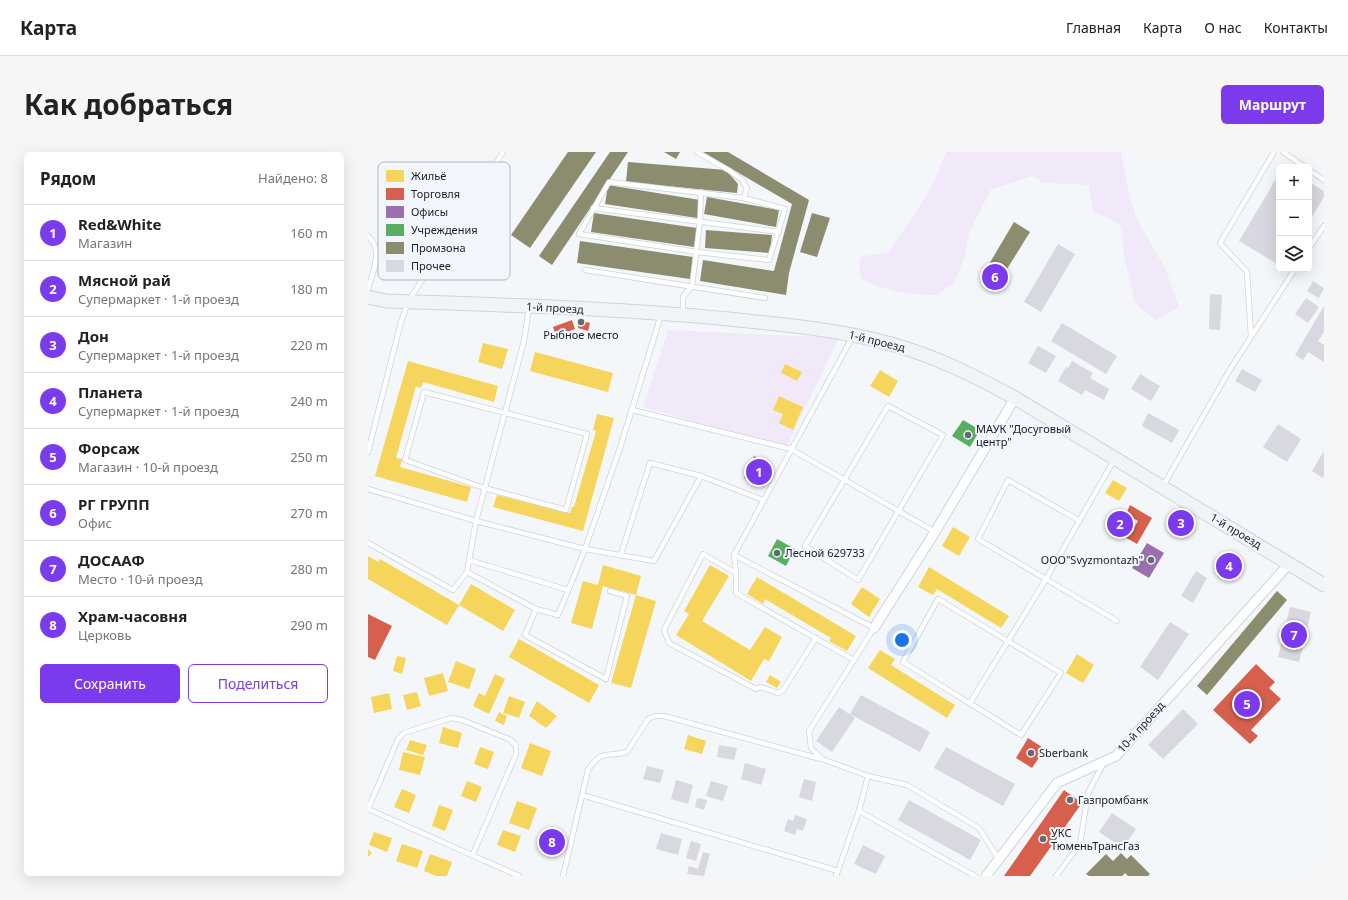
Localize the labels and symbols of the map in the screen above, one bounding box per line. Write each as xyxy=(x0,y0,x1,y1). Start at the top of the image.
legend xyxy=(378,162,510,280)
text: Жильё xyxy=(411,168,446,183)
text: Торговля xyxy=(411,186,460,201)
text: Офисы xyxy=(411,204,448,219)
text: Учреждения xyxy=(411,222,478,237)
text: Промзона xyxy=(411,240,466,255)
text: Прочее xyxy=(411,258,451,273)
pin: 6 xyxy=(982,262,1008,292)
street label: 1-й проезд xyxy=(526,299,584,317)
marker: Рыбное место xyxy=(576,317,586,327)
street label: 1-й проезд xyxy=(847,326,907,355)
place label: Рыбное место xyxy=(543,327,619,342)
place label: МАУК "Досуговый центр" xyxy=(976,421,1071,449)
marker: МАУК "Досуговый центр" xyxy=(963,430,973,440)
pin: 1 xyxy=(746,457,772,487)
pin: 3 xyxy=(1168,508,1194,538)
pin: 2 xyxy=(1107,509,1133,539)
street label: 1-й проезд xyxy=(1208,509,1265,552)
place label: Лесной 629733 xyxy=(785,545,865,560)
marker: Лесной 629733 xyxy=(772,548,782,558)
pin: 4 xyxy=(1216,551,1242,581)
place label: ООО"Svyzmontazh" xyxy=(1041,552,1143,567)
marker: ООО"Svyzmontazh" xyxy=(1146,555,1156,565)
pin: 7 xyxy=(1281,620,1307,650)
your location xyxy=(892,630,912,650)
pin: 5 xyxy=(1234,689,1260,719)
street label: 10-й проезд xyxy=(1114,698,1168,755)
place label: Sberbank xyxy=(1039,745,1088,760)
marker: Sberbank xyxy=(1026,748,1036,758)
place label: Газпромбанк xyxy=(1078,792,1148,807)
marker: Газпромбанк xyxy=(1065,795,1075,805)
place label: УКС ТюменьТрансГаз xyxy=(1051,825,1140,853)
pin: 8 xyxy=(539,827,565,857)
marker: УКС ТюменьТрансГаз xyxy=(1038,834,1048,844)

